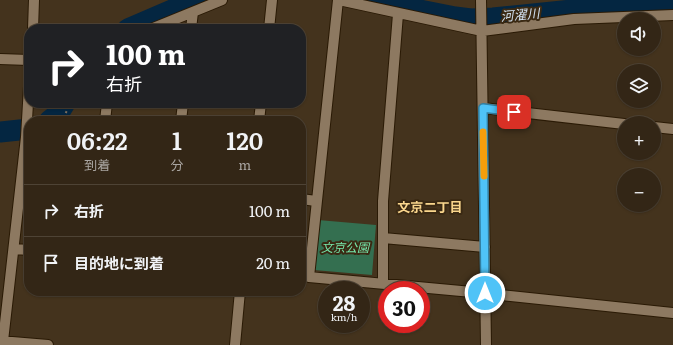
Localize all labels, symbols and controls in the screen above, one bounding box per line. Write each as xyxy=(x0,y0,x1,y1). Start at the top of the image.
water label: 河濯川 xyxy=(500,3,542,25)
map controls xyxy=(617,12,661,212)
button: sound xyxy=(617,12,661,56)
text: 100 m xyxy=(106,32,186,74)
icon: right xyxy=(40,40,92,92)
button: layers xyxy=(617,64,661,108)
text: 右折 xyxy=(106,70,142,97)
pin xyxy=(497,95,531,129)
icon: arrive xyxy=(503,101,525,123)
button: + xyxy=(617,116,661,160)
text: 06:22 xyxy=(67,122,128,157)
text: 1 xyxy=(172,122,182,157)
text: 120 xyxy=(226,122,263,157)
text: 到着 xyxy=(84,155,110,174)
text: 分 xyxy=(171,155,184,174)
text: m xyxy=(238,155,251,174)
button: − xyxy=(617,168,661,212)
district label: 文京二丁目 xyxy=(397,197,463,216)
text: 右折 xyxy=(74,199,104,222)
text: 100 m xyxy=(249,199,290,222)
icon: right xyxy=(40,200,62,222)
park label: 文京公園 xyxy=(321,238,371,256)
text: 目的地に到着 xyxy=(74,251,164,274)
text: 20 m xyxy=(256,251,290,274)
icon: arrive xyxy=(40,252,62,274)
position arrow xyxy=(464,272,506,314)
speed limit sign: 30 xyxy=(378,281,430,333)
text: 28 xyxy=(333,287,355,317)
text: km/h xyxy=(331,309,357,324)

